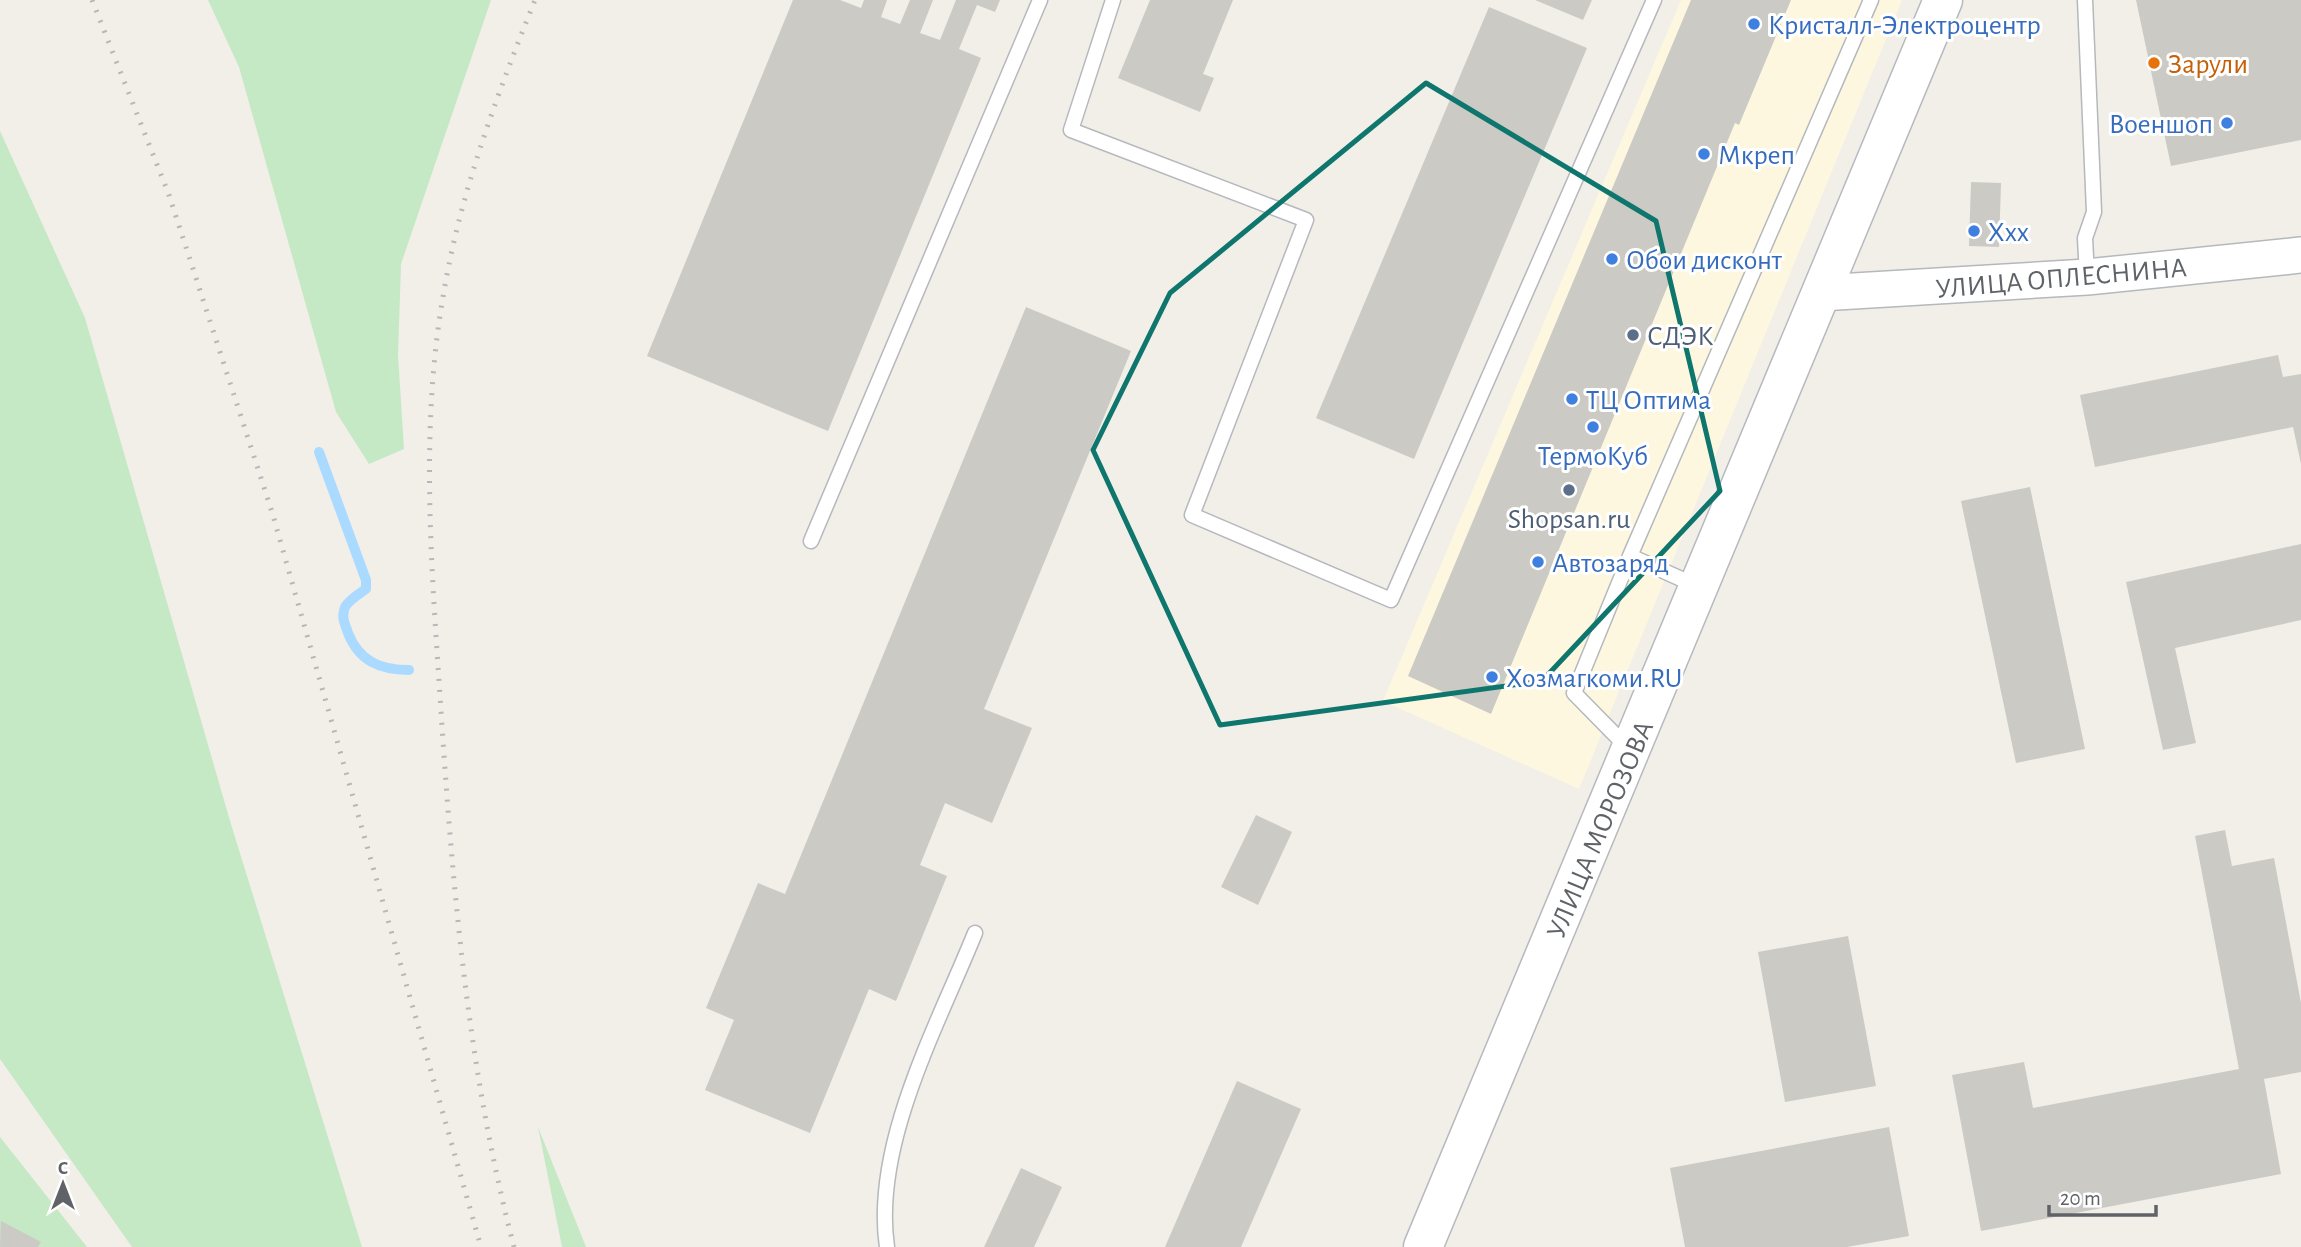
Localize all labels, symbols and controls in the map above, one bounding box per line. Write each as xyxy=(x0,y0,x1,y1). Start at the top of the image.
place label: Кристалл-Электроцентр xyxy=(1768,12,2041,40)
marker: Кристалл-Электроцентр xyxy=(1746,16,1762,32)
place label: Зарули xyxy=(2168,51,2248,79)
marker: Зарули xyxy=(2146,55,2162,71)
place label: Военшоп xyxy=(2109,111,2213,139)
marker: Военшоп xyxy=(2219,115,2235,131)
place label: Мкреп xyxy=(1718,142,1795,170)
marker: Мкреп xyxy=(1696,146,1712,162)
place label: Xxx xyxy=(1988,219,2029,247)
marker: Xxx xyxy=(1966,223,1982,239)
place label: Обои дисконт xyxy=(1626,247,1783,275)
marker: Обои дисконт xyxy=(1604,251,1620,267)
street label: УЛИЦА ОПЛЕСНИНА xyxy=(1934,254,2188,304)
place label: СДЭК xyxy=(1647,323,1714,351)
marker: СДЭК xyxy=(1625,327,1641,343)
place label: ТЦ Оптима xyxy=(1586,387,1711,415)
marker: ТЦ Оптима xyxy=(1564,391,1580,407)
marker: ТермоКуб xyxy=(1585,419,1601,435)
place label: ТермоКуб xyxy=(1538,443,1648,471)
marker: Shopsan.ru xyxy=(1561,482,1577,498)
place label: Shopsan.ru xyxy=(1508,506,1630,534)
place label: Автозаряд xyxy=(1552,550,1669,578)
marker: Автозаряд xyxy=(1530,554,1546,570)
place label: Хозмагкоми.RU xyxy=(1506,665,1682,693)
marker: Хозмагкоми.RU xyxy=(1484,669,1500,685)
street label: УЛИЦА МОРОЗОВА xyxy=(1542,717,1659,942)
north arrow xyxy=(28,1149,98,1219)
text: С xyxy=(58,1159,68,1178)
scale bar xyxy=(2049,1174,2156,1218)
text: 20 m xyxy=(2060,1188,2101,1209)

